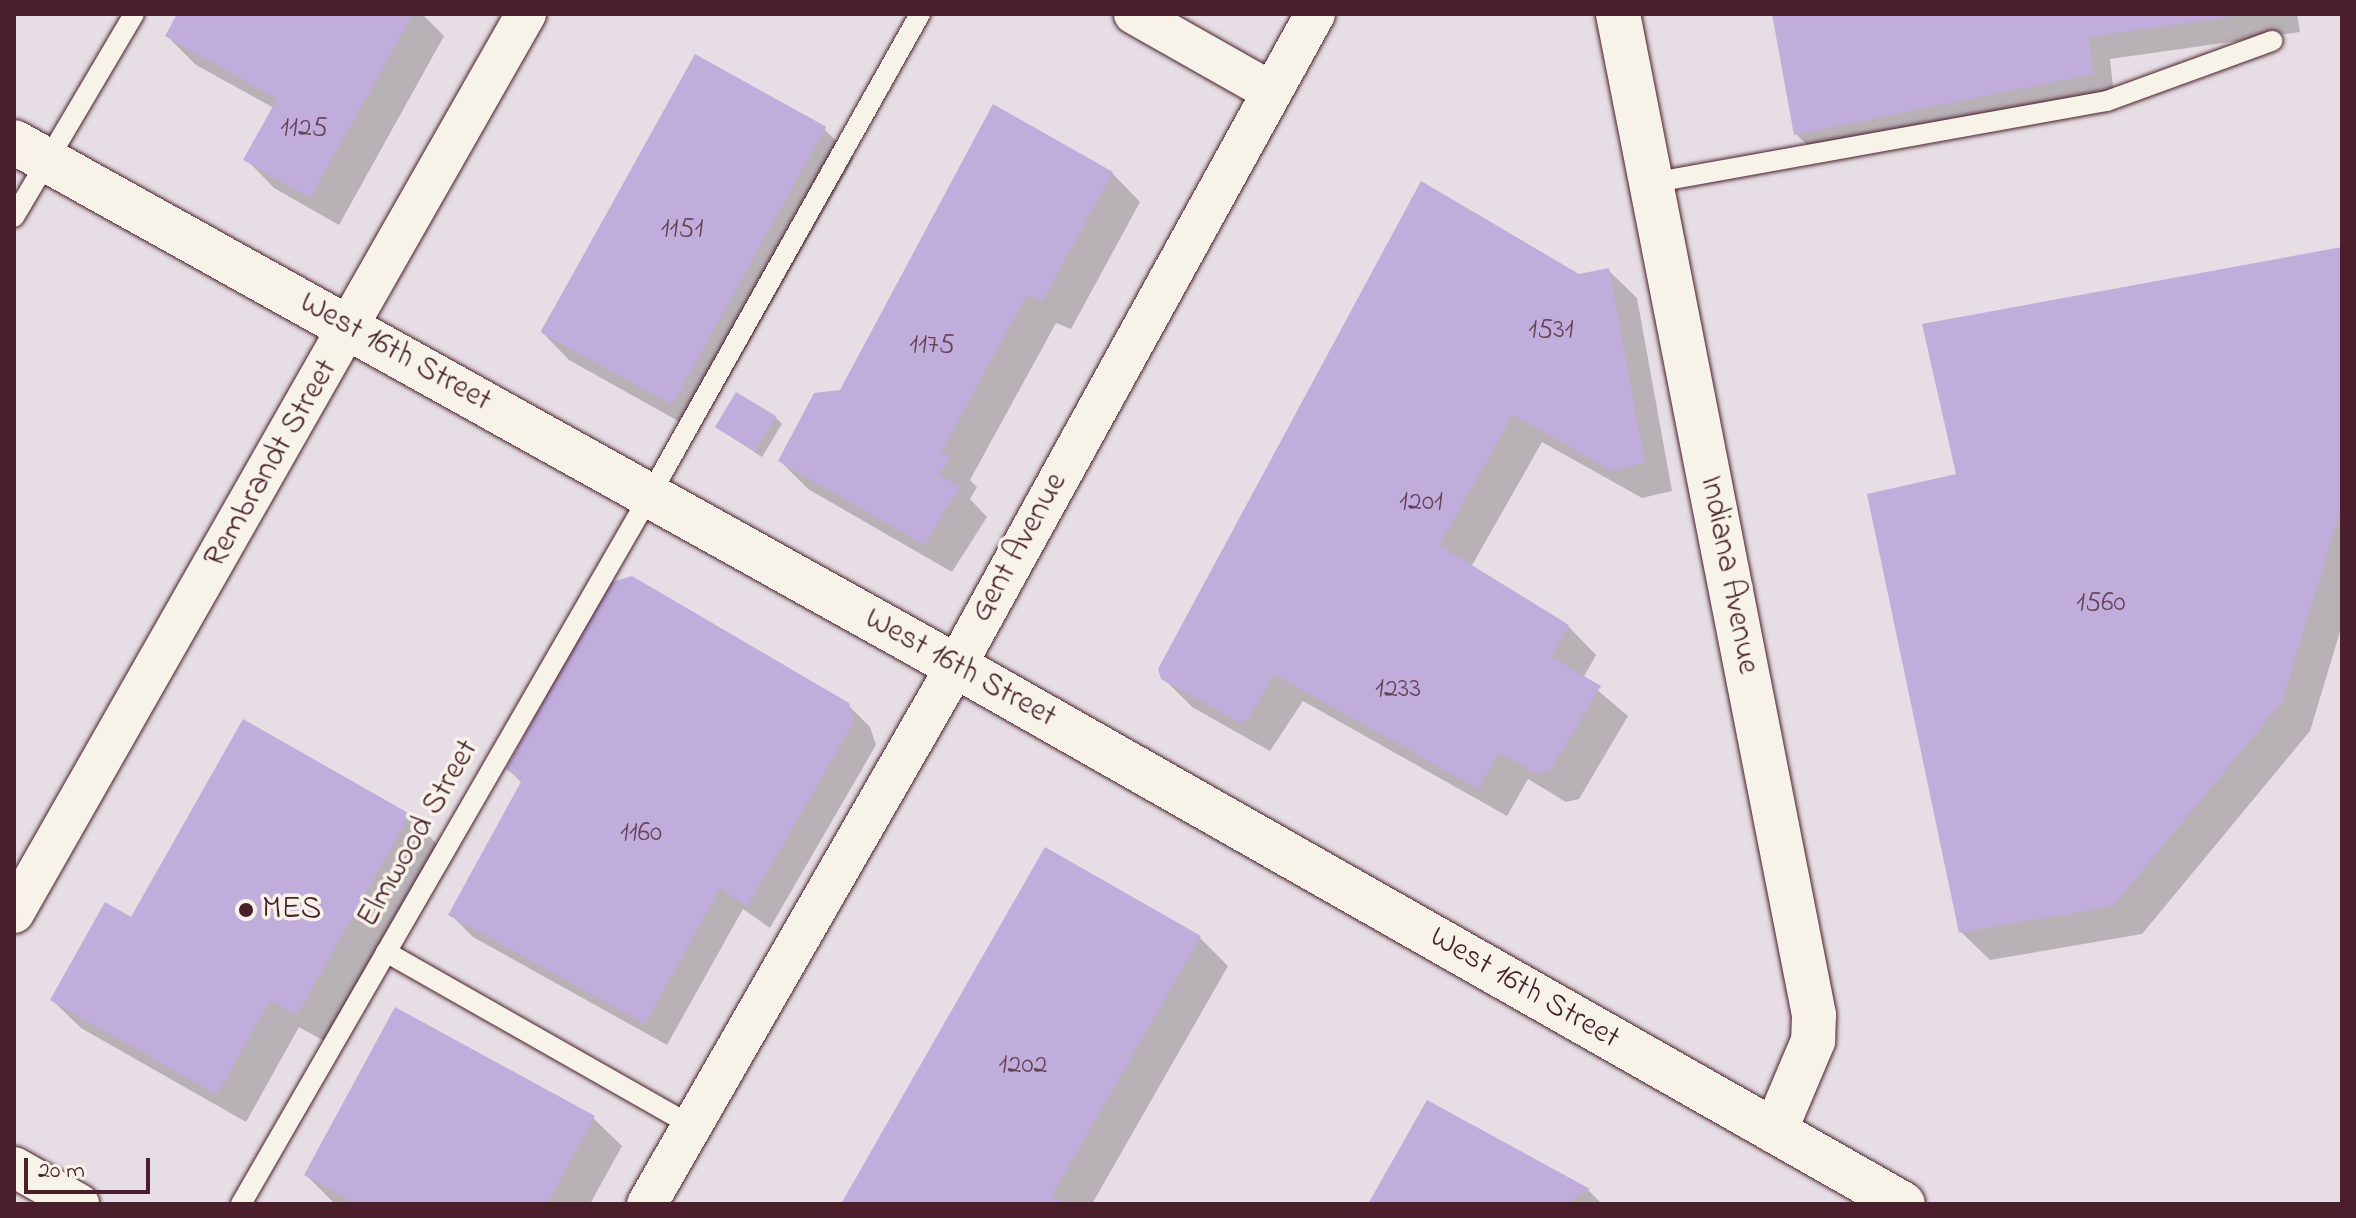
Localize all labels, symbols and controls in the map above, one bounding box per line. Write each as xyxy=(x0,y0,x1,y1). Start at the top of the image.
house number: 1125 xyxy=(280,112,328,146)
house number: 1151 xyxy=(661,213,703,247)
street label: West 16th Street xyxy=(293,285,497,421)
house number: 1531 xyxy=(1528,314,1574,348)
house number: 1175 xyxy=(909,329,955,363)
street label: Rembrandt Street xyxy=(197,353,347,575)
street label: Gent Avenue xyxy=(963,467,1077,629)
street label: Indiana Avenue xyxy=(1690,473,1766,677)
house number: 1201 xyxy=(1399,486,1443,520)
house number: 1560 xyxy=(2076,587,2126,621)
street label: West 16th Street xyxy=(858,601,1062,737)
house number: 1233 xyxy=(1375,673,1421,707)
street label: Elmwood Street xyxy=(350,733,488,935)
house number: 1160 xyxy=(620,817,662,851)
place label: MES xyxy=(262,891,321,929)
marker: MES xyxy=(237,901,255,919)
street label: West 16th Street xyxy=(1422,919,1626,1059)
house number: 1202 xyxy=(999,1049,1047,1083)
scale bar xyxy=(28,1142,154,1192)
text: 20 m xyxy=(38,1154,85,1189)

